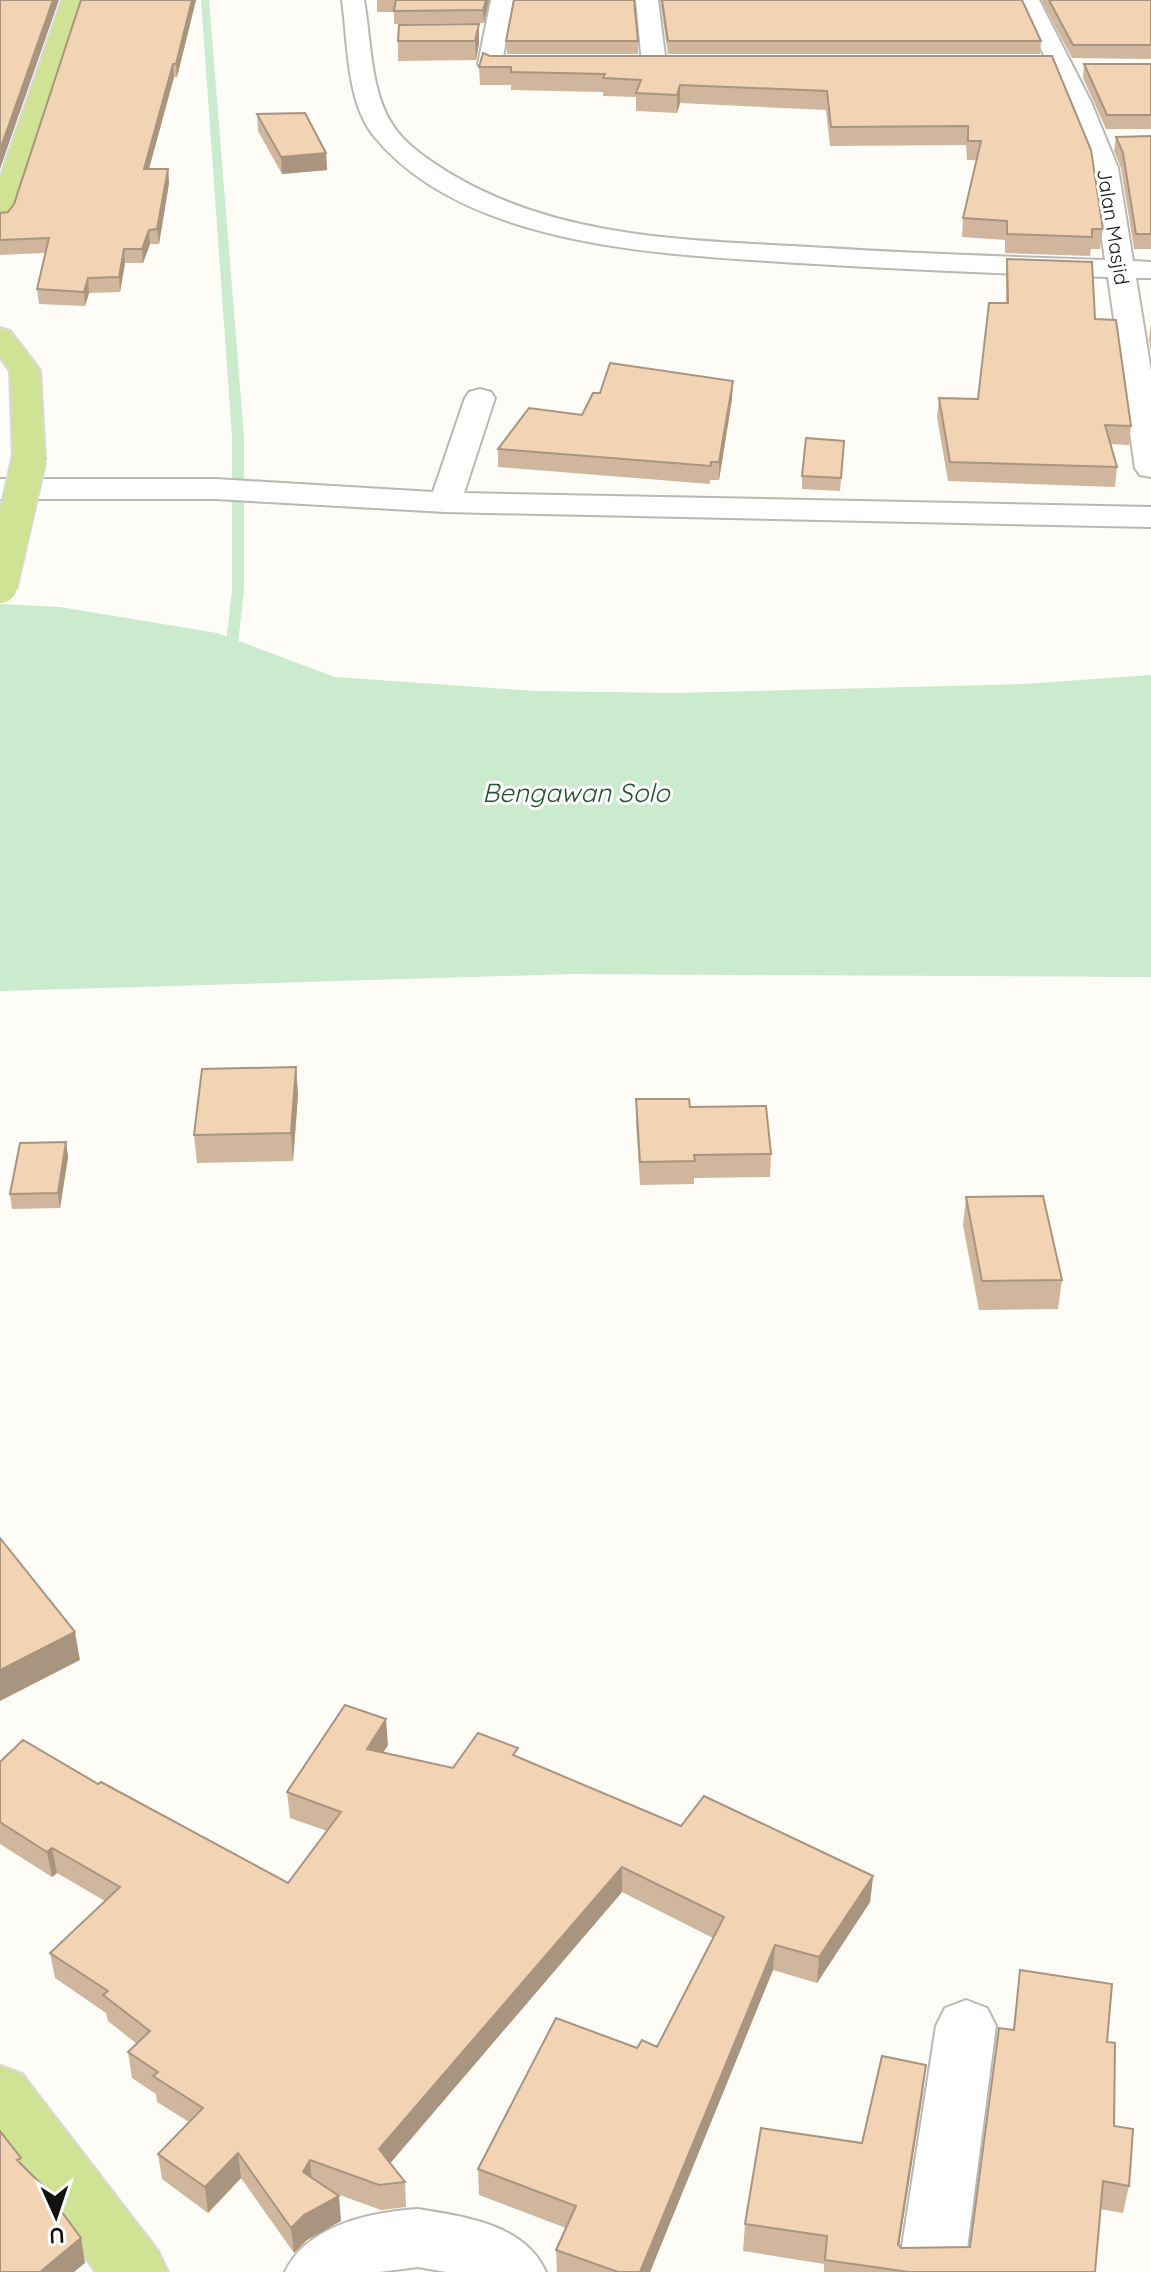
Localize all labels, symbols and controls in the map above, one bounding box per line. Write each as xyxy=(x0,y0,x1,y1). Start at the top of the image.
street label: Jalan Masjid xyxy=(1092,167,1135,287)
water label: Bengawan Solo xyxy=(482,776,671,809)
north arrow xyxy=(16,2176,96,2256)
text: U xyxy=(49,2222,66,2250)

